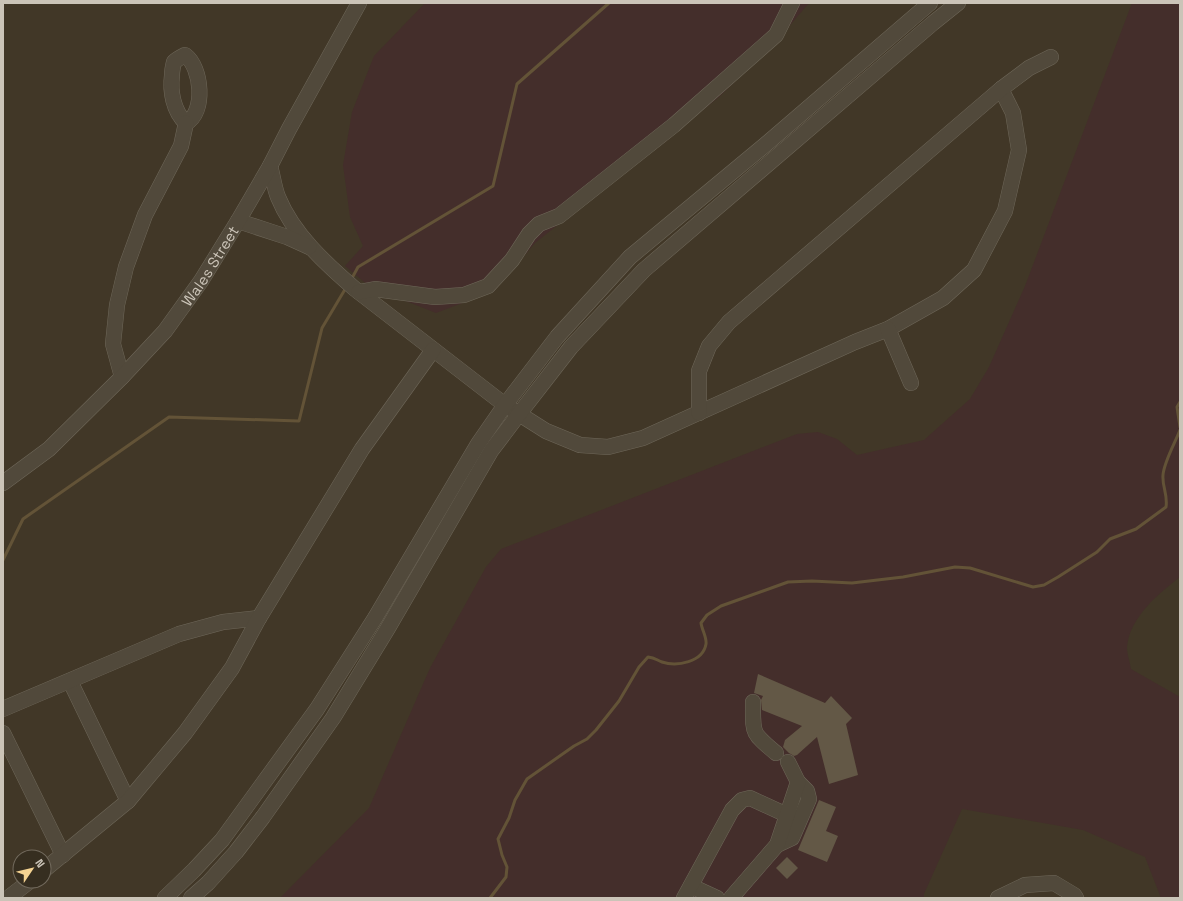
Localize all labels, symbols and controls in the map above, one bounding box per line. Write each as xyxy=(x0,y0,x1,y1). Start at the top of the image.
street label: Wales Street xyxy=(177,222,243,309)
north arrow xyxy=(12,849,52,889)
text: N xyxy=(32,856,48,870)

